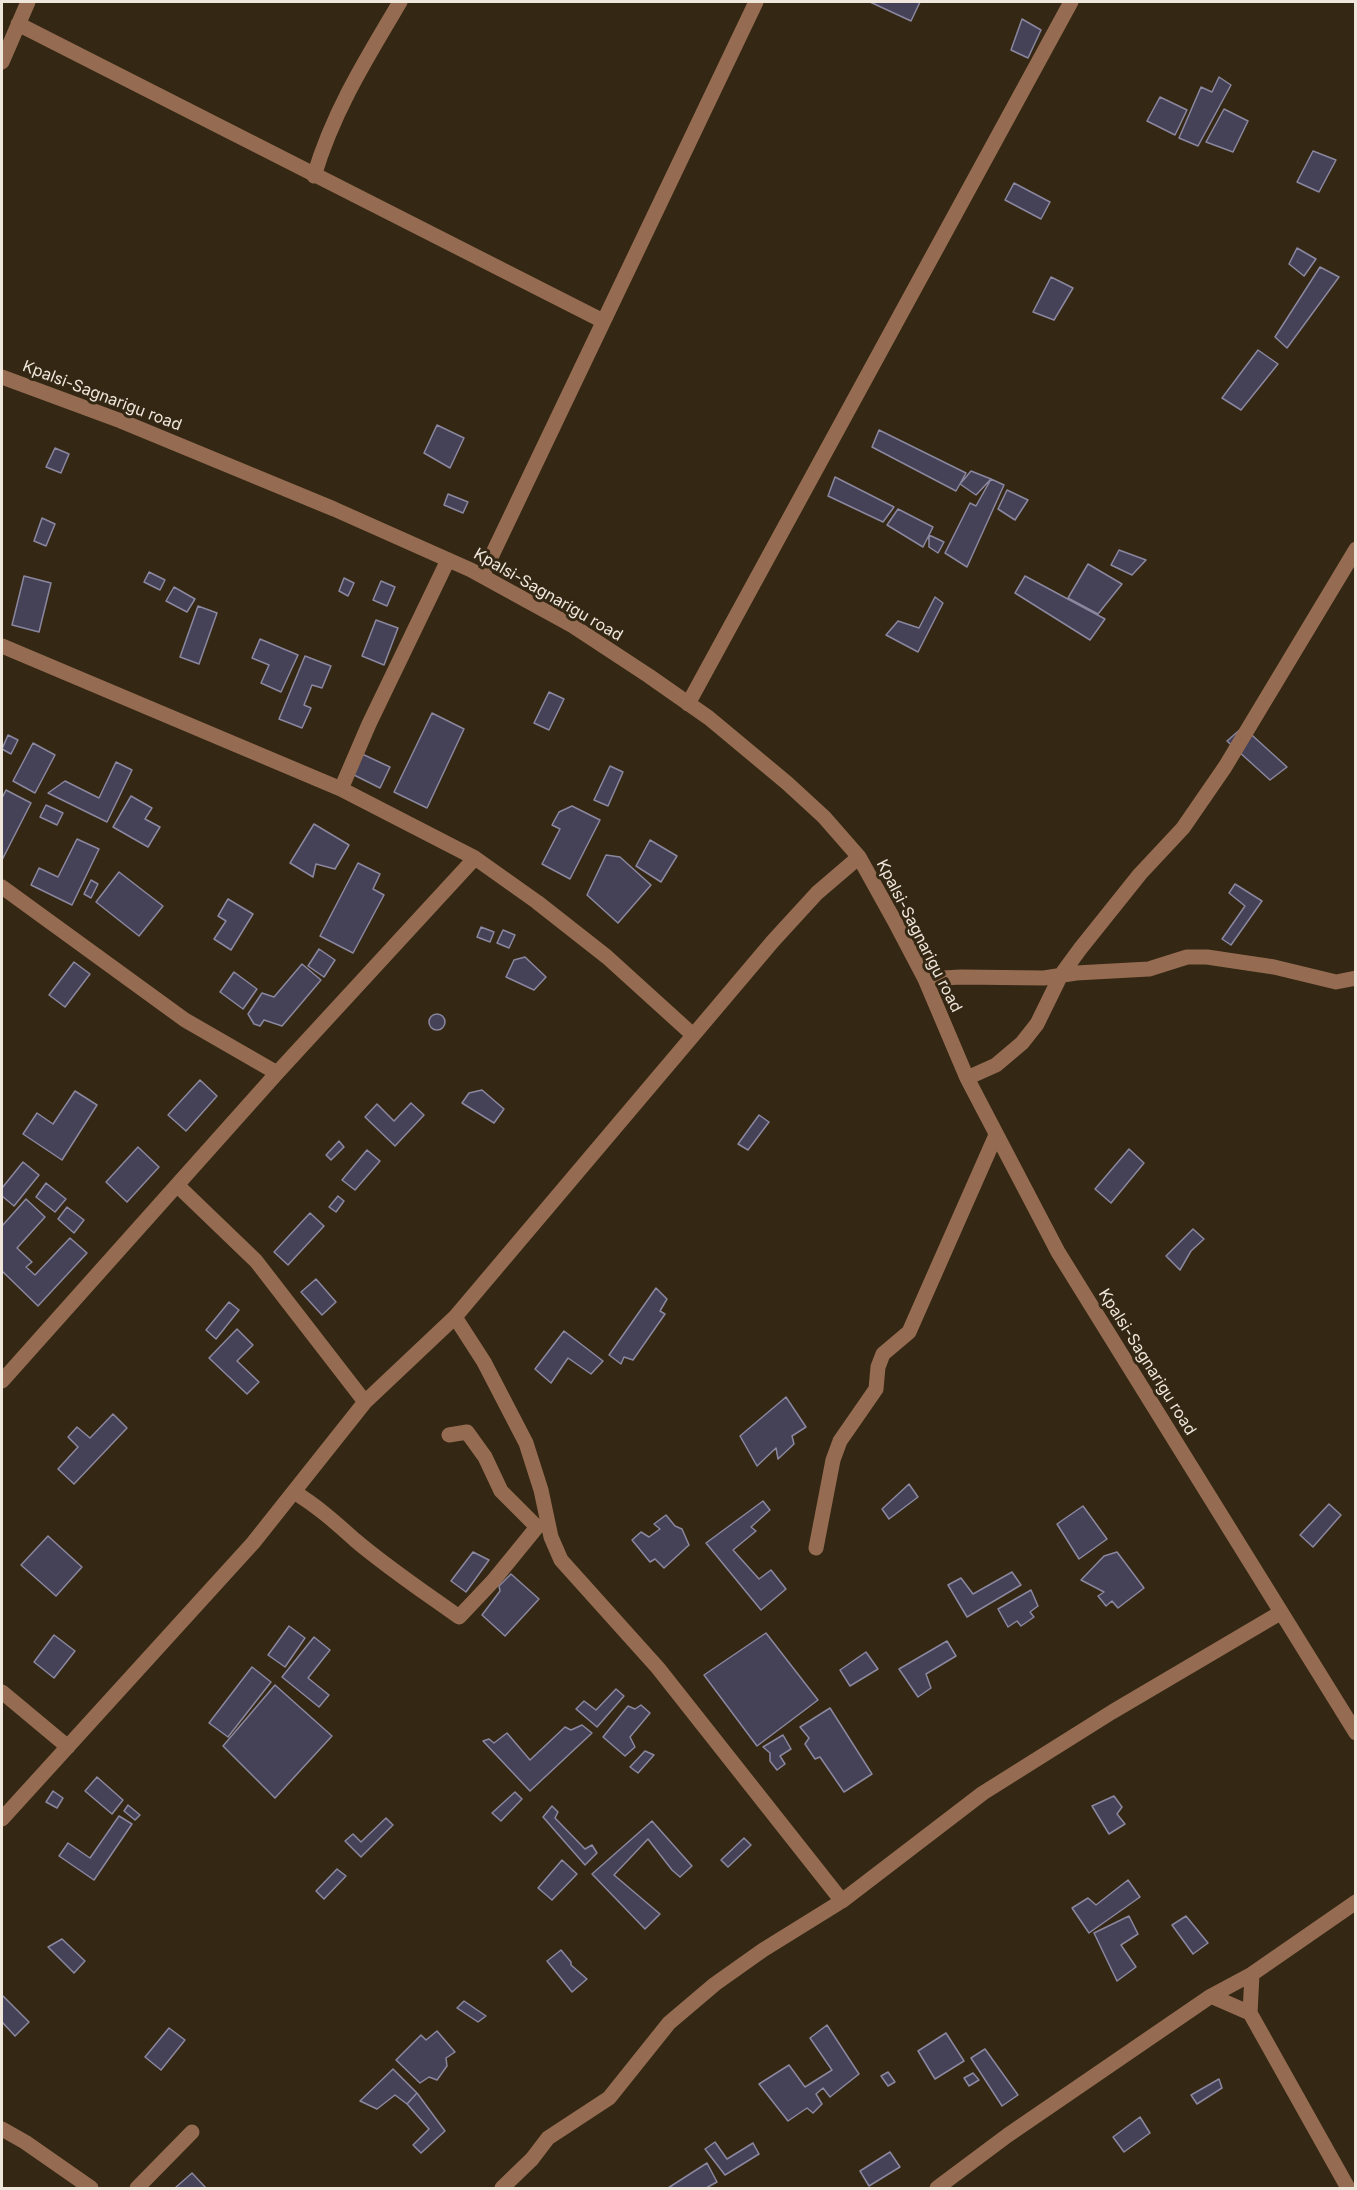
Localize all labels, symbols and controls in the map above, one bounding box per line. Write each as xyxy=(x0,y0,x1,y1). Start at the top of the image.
street label: Kpalsi-Sagnarigu road xyxy=(20,357,184,435)
street label: Kpalsi-Sagnarigu road xyxy=(470,544,626,646)
street label: Kpalsi-Sagnarigu road xyxy=(872,856,966,1016)
street label: Kpalsi-Sagnarigu road xyxy=(1094,1285,1200,1439)

